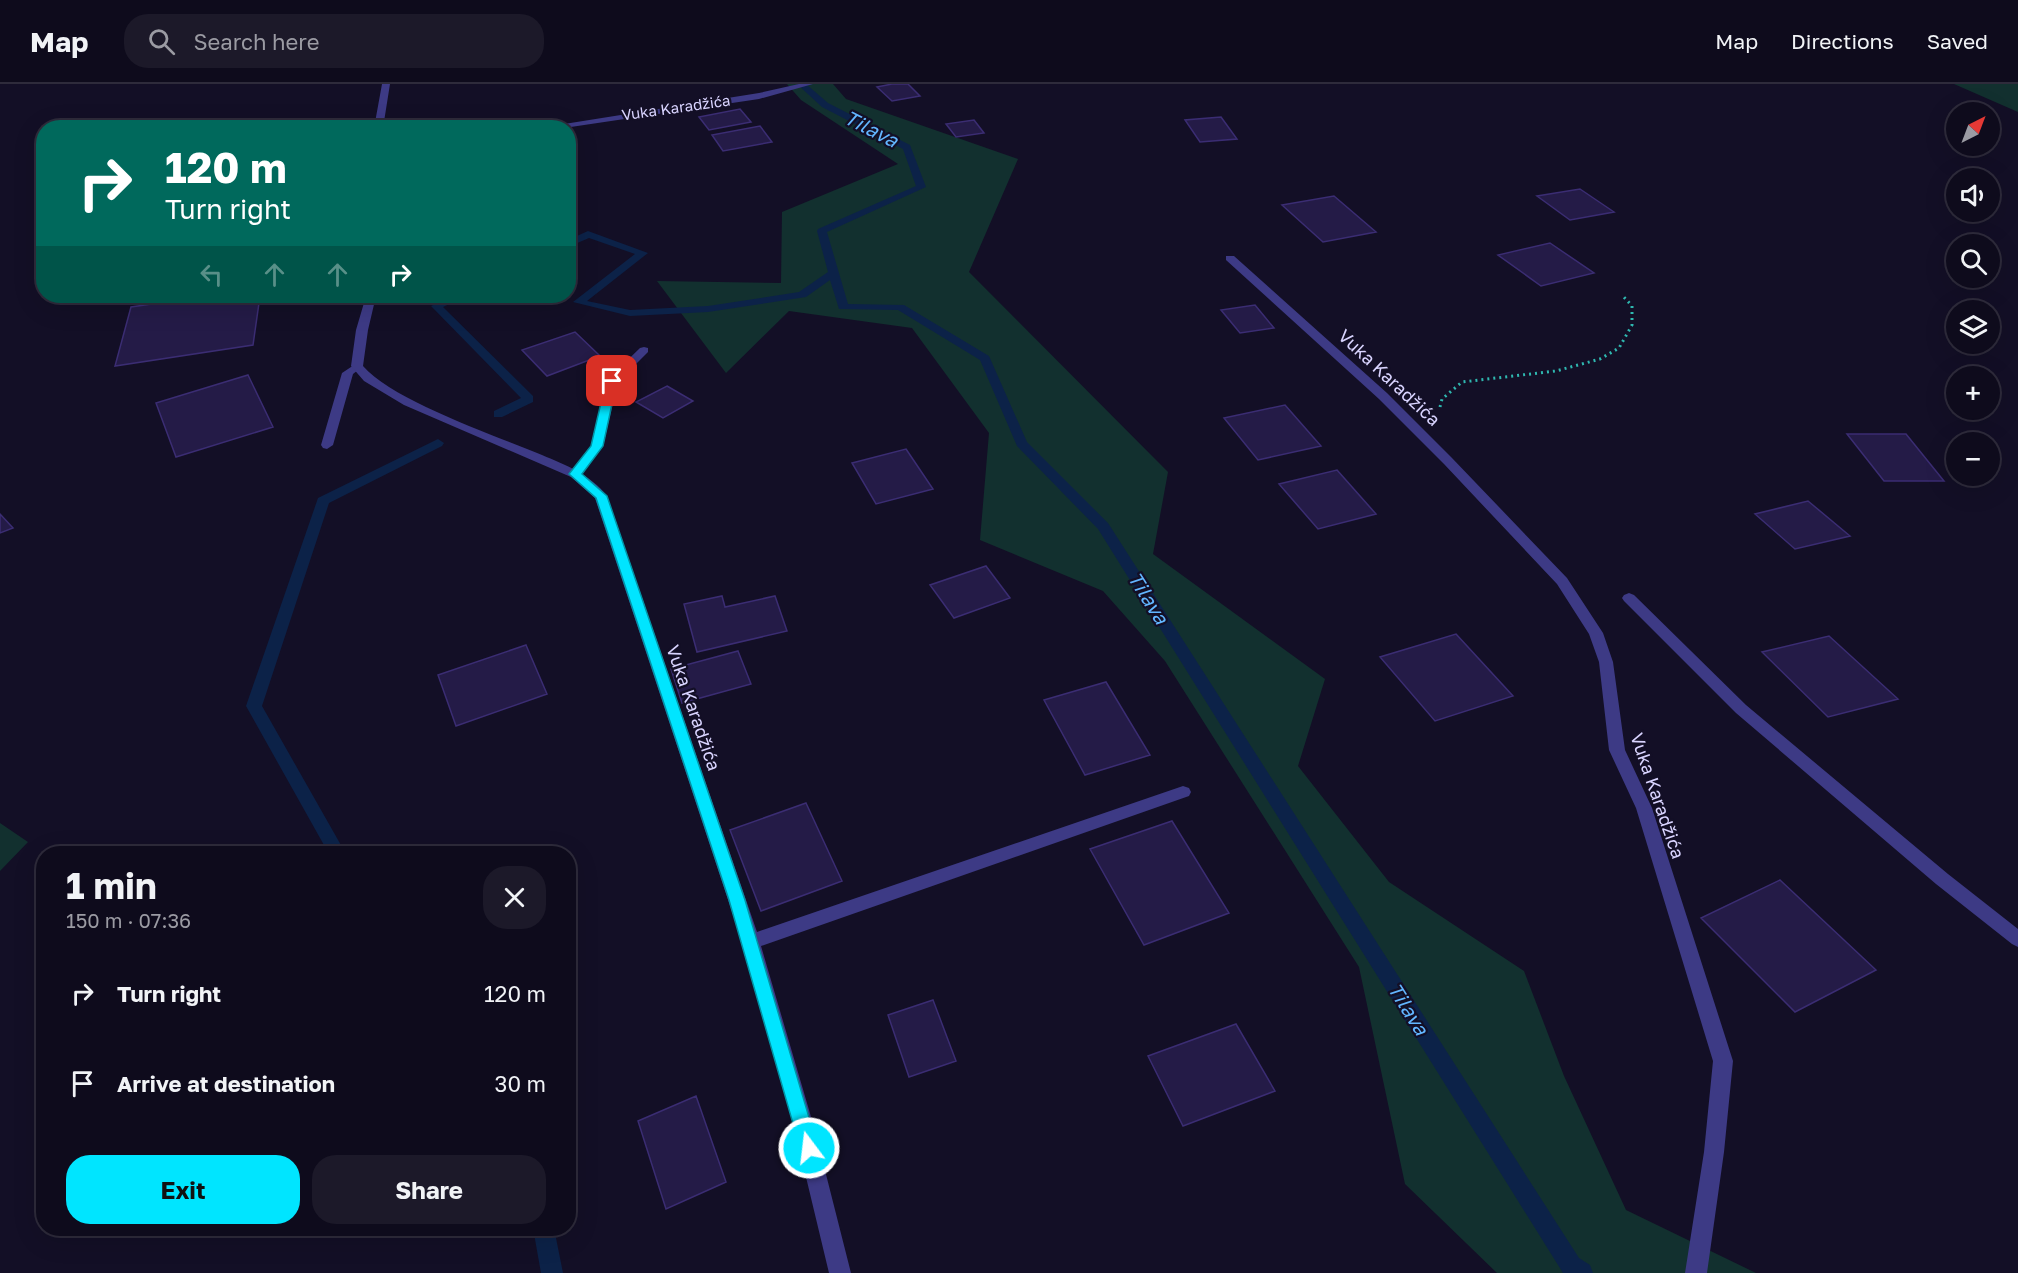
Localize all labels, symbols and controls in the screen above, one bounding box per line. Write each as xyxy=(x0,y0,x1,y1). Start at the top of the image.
search box xyxy=(124,14,544,68)
text: Map xyxy=(30,25,88,58)
icon: search xyxy=(145,25,178,58)
text: Search here xyxy=(193,28,319,55)
text: Map xyxy=(1715,28,1758,54)
text: Directions xyxy=(1791,28,1894,54)
text: Saved xyxy=(1927,28,1988,54)
street label: Vuka Karadžića xyxy=(620,90,731,124)
north arrow xyxy=(1946,102,2000,156)
map controls xyxy=(1946,102,2000,486)
water label: Tilava xyxy=(841,104,903,152)
text: 120 m xyxy=(165,142,287,192)
icon: right xyxy=(66,144,144,222)
button: sound xyxy=(1946,168,2000,222)
text: Turn right xyxy=(165,193,291,225)
button: search xyxy=(1946,234,2000,288)
icon: left xyxy=(195,258,228,291)
icon: ahead xyxy=(258,258,291,291)
icon: ahead xyxy=(321,258,354,291)
icon: right xyxy=(384,258,417,291)
button: layers xyxy=(1946,300,2000,354)
street label: Vuka Karadžića xyxy=(1334,324,1445,430)
pin xyxy=(586,355,637,406)
icon: arrive xyxy=(595,364,628,397)
button: + xyxy=(1946,366,2000,420)
button: − xyxy=(1946,432,2000,486)
water label: Tilava xyxy=(1124,567,1174,629)
street label: Vuka Karadžića xyxy=(662,642,726,773)
street label: Vuka Karadžića xyxy=(1626,730,1690,861)
text: 1 min xyxy=(66,864,157,907)
button: close xyxy=(483,866,546,929)
text: 150 m · 07:36 xyxy=(66,908,191,932)
icon: right xyxy=(66,977,99,1010)
water label: Tilava xyxy=(1384,978,1434,1040)
text: Turn right xyxy=(117,980,221,1007)
text: 120 m xyxy=(484,980,546,1007)
icon: arrive xyxy=(66,1067,99,1100)
text: Arrive at destination xyxy=(117,1070,335,1097)
text: 30 m xyxy=(495,1070,546,1097)
position arrow xyxy=(777,1116,841,1180)
button: Exit xyxy=(66,1155,300,1224)
button: Share xyxy=(312,1155,546,1224)

